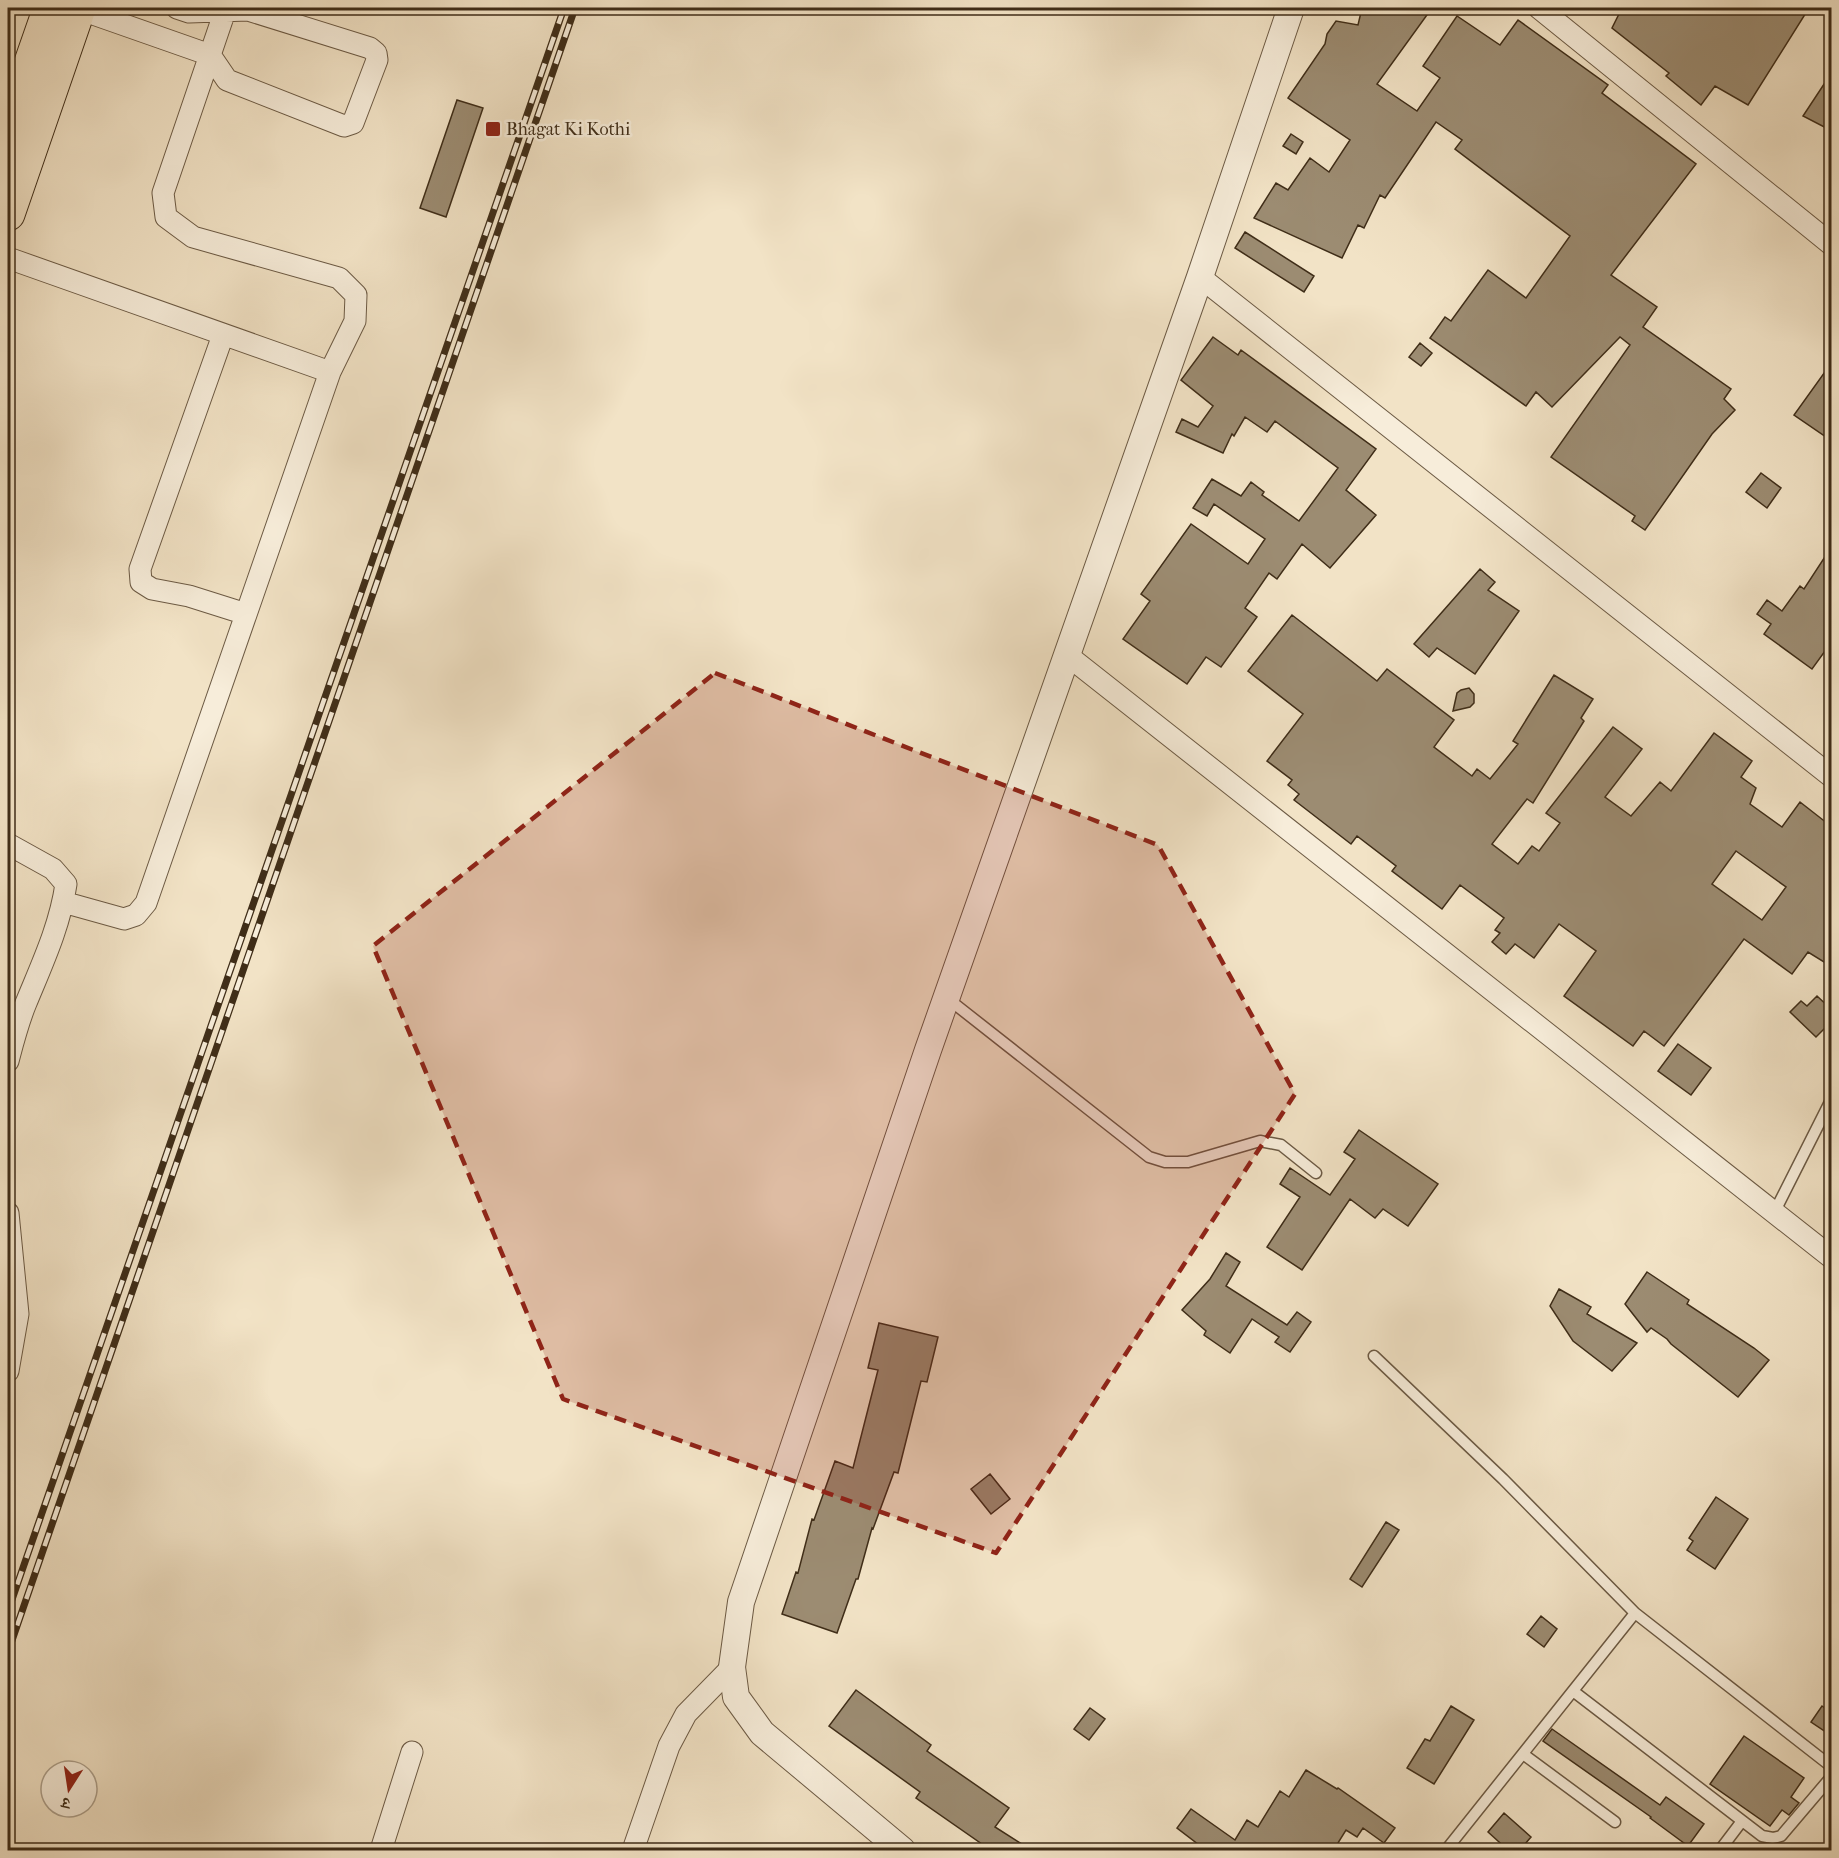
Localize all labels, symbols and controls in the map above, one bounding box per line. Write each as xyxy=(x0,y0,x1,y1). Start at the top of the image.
place label: Bhagat Ki Kothi xyxy=(506,119,631,140)
marker: Bhagat Ki Kothi xyxy=(484,120,502,138)
north arrow xyxy=(39,1759,99,1819)
text: उ xyxy=(58,1793,73,1814)

